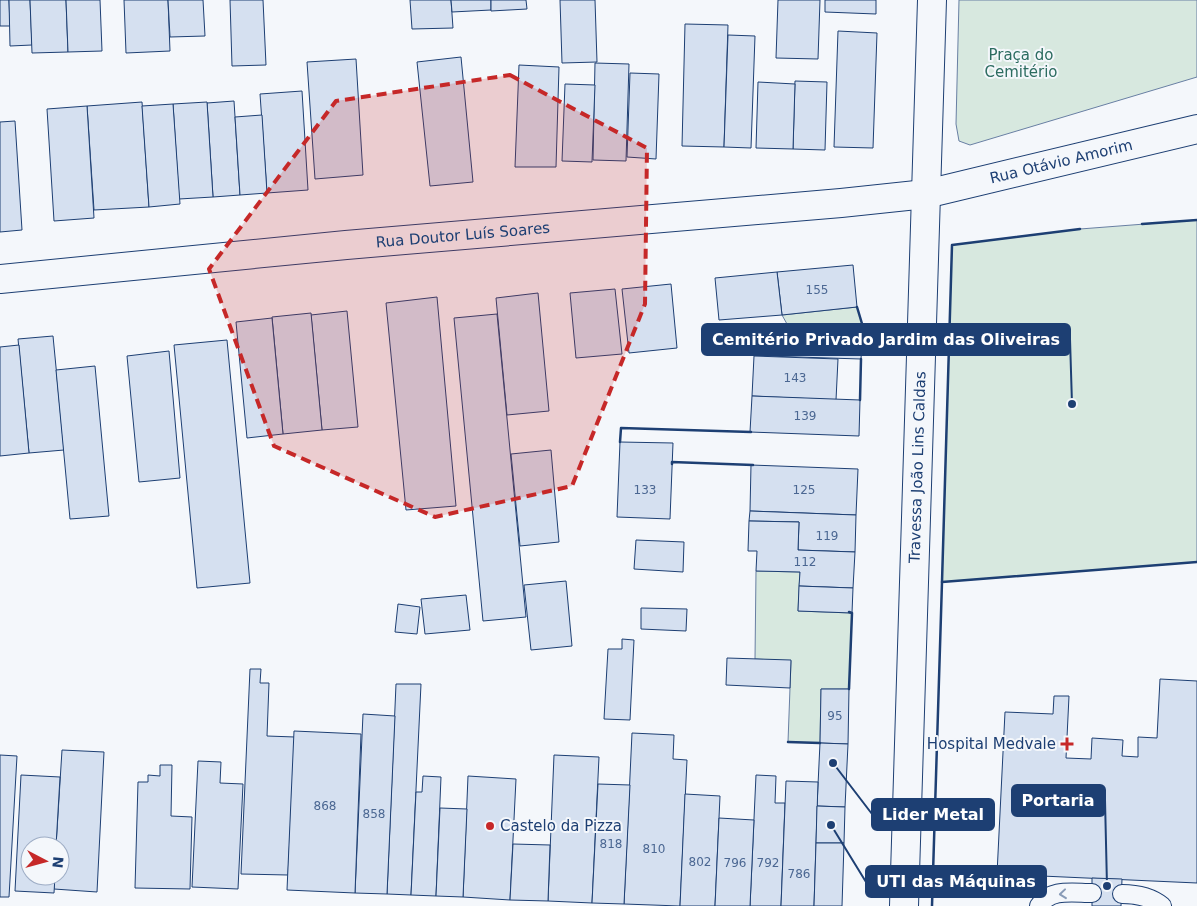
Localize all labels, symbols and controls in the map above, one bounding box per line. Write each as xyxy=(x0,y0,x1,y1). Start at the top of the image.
park label: Praça do Cemitério xyxy=(984,46,1058,81)
street label: Rua Otávio Amorim xyxy=(988,136,1134,187)
street label: Rua Doutor Luís Soares xyxy=(375,219,551,251)
house number: 155 xyxy=(806,283,828,297)
callout: Cemitério Privado Jardim das Oliveiras xyxy=(702,324,1070,355)
text: Cemitério Privado Jardim das Oliveiras xyxy=(712,330,1060,349)
house number: 143 xyxy=(784,371,806,385)
street label: Travessa João Lins Caldas xyxy=(906,371,930,564)
house number: 139 xyxy=(794,409,816,423)
house number: 133 xyxy=(634,483,656,497)
house number: 125 xyxy=(793,483,815,497)
house number: 119 xyxy=(816,529,838,543)
house number: 112 xyxy=(794,555,816,569)
house number: 95 xyxy=(827,709,843,723)
place label: Hospital Medvale xyxy=(927,735,1056,753)
marker: Hospital Medvale xyxy=(1060,737,1074,751)
callout: Portaria xyxy=(1012,785,1105,816)
text: Portaria xyxy=(1021,791,1095,810)
house number: 868 xyxy=(314,799,336,813)
callout: Lider Metal xyxy=(872,799,994,830)
text: Lider Metal xyxy=(882,805,984,824)
house number: 858 xyxy=(363,807,385,821)
place label: Castelo da Pizza xyxy=(500,817,622,835)
marker: Castelo da Pizza xyxy=(484,820,496,832)
north arrow xyxy=(20,836,70,886)
house number: 818 xyxy=(600,837,622,851)
house number: 810 xyxy=(643,842,665,856)
house number: 802 xyxy=(689,855,711,869)
text: N xyxy=(49,856,66,869)
house number: 796 xyxy=(724,856,746,870)
house number: 792 xyxy=(757,856,779,870)
callout: UTI das Máquinas xyxy=(866,866,1046,897)
house number: 786 xyxy=(788,867,810,881)
text: UTI das Máquinas xyxy=(876,872,1036,891)
one-way arrow xyxy=(1059,888,1067,899)

